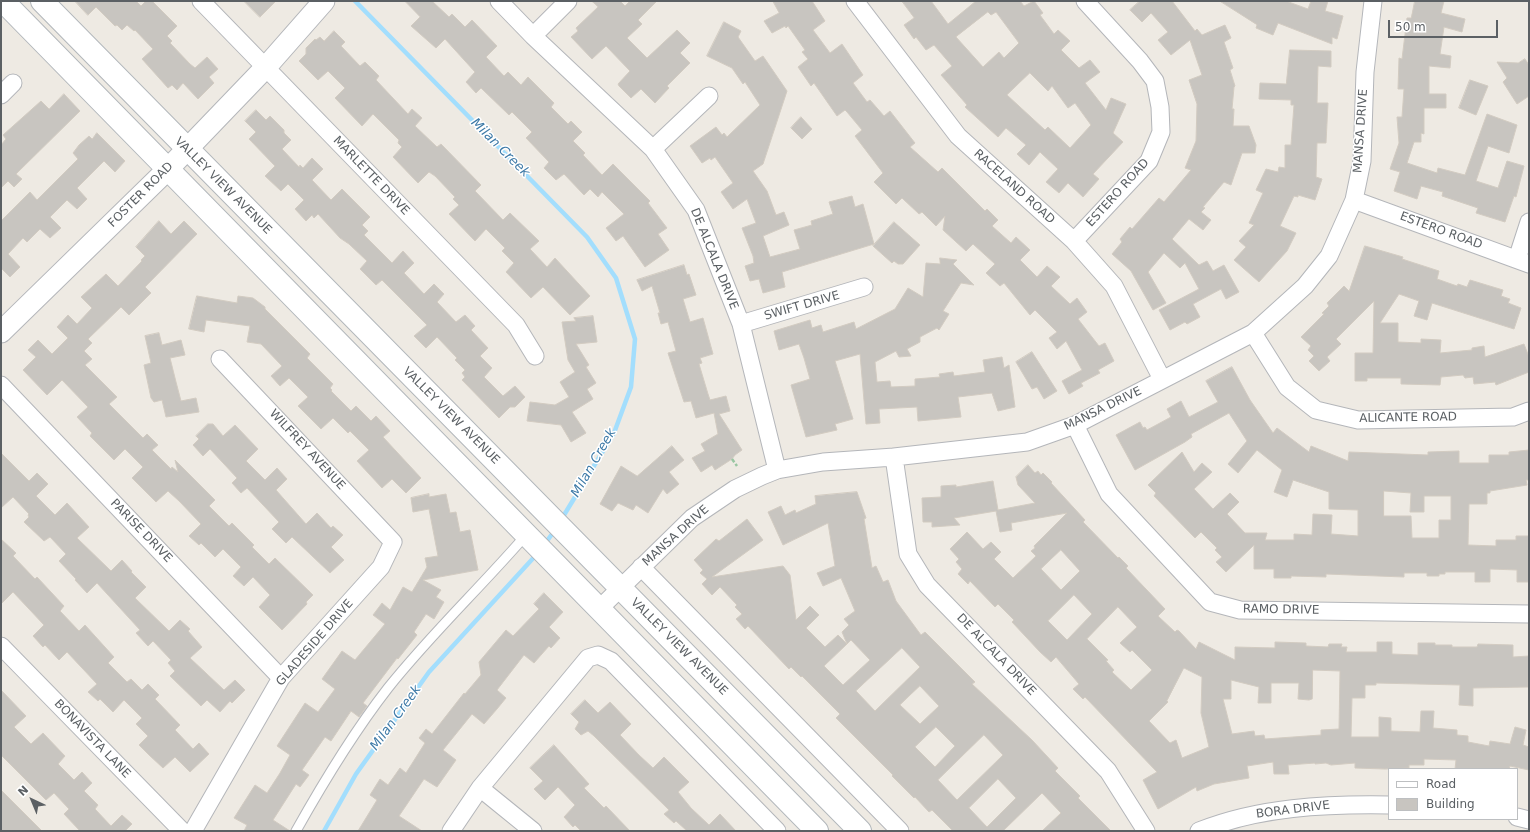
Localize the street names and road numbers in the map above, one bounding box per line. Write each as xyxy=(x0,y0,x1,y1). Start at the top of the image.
street label: MANSA DRIVE xyxy=(1351,88,1371,174)
street label: VALLEY VIEW AVENUE xyxy=(171,134,275,238)
street label: MARLETTE DRIVE xyxy=(330,134,412,218)
street label: RACELAND ROAD xyxy=(971,147,1057,227)
street label: ESTERO ROAD xyxy=(1084,156,1152,230)
street label: FOSTER ROAD xyxy=(105,159,177,231)
street label: DE ALCALA DRIVE xyxy=(687,206,741,312)
street label: ESTERO ROAD xyxy=(1398,209,1484,253)
street label: SWIFT DRIVE xyxy=(763,288,841,324)
street label: VALLEY VIEW AVENUE xyxy=(399,364,503,468)
street label: MANSA DRIVE xyxy=(1062,384,1144,434)
street label: WILFREY AVENUE xyxy=(266,407,348,493)
street label: ALICANTE ROAD xyxy=(1359,410,1457,426)
street label: PARISE DRIVE xyxy=(107,496,175,566)
street label: MANSA DRIVE xyxy=(640,502,712,570)
street label: VALLEY VIEW AVENUE xyxy=(627,595,731,699)
street label: GLADESIDE DRIVE xyxy=(273,597,357,689)
street label: RAMO DRIVE xyxy=(1243,602,1319,618)
street label: DE ALCALA DRIVE xyxy=(953,611,1039,699)
street label: BONAVISTA LANE xyxy=(51,697,133,781)
street label: BORA DRIVE xyxy=(1255,798,1331,822)

